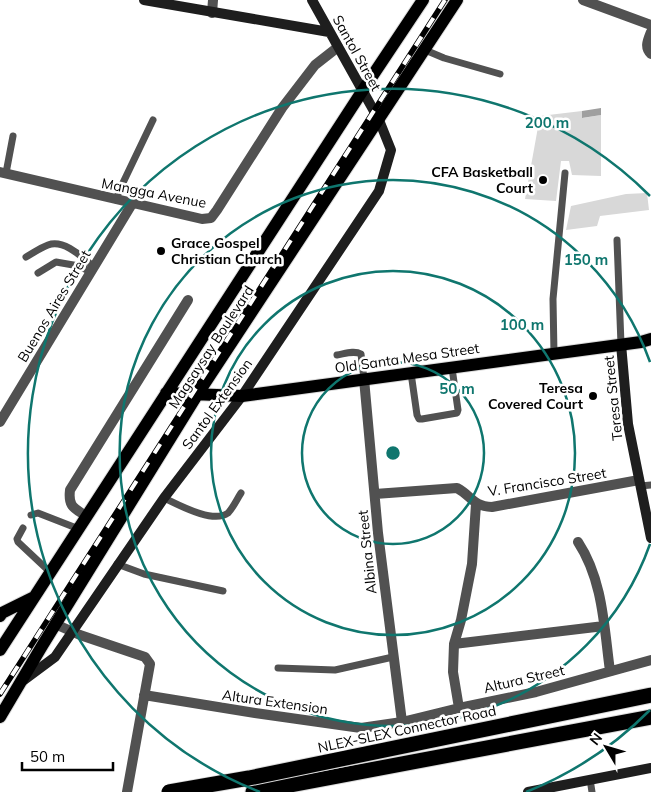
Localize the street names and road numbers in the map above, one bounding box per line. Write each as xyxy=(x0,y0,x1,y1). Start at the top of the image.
street label: Santol Street xyxy=(329,12,385,94)
street label: Mangga Avenue xyxy=(100,174,208,212)
street label: Buenos Aires Street xyxy=(13,247,95,365)
street label: Magsaysay Boulevard xyxy=(164,282,258,412)
street label: Old Santa Mesa Street xyxy=(334,339,481,377)
street label: Santol Extension xyxy=(178,355,256,453)
street label: Teresa Street xyxy=(600,355,626,441)
street label: V. Francisco Street xyxy=(487,464,608,500)
street label: Albina Street xyxy=(354,509,380,595)
street label: Altura Street xyxy=(482,661,566,697)
street label: Altura Extension xyxy=(221,686,329,718)
street label: NLEX-SLEX Connector Road xyxy=(316,701,498,757)

